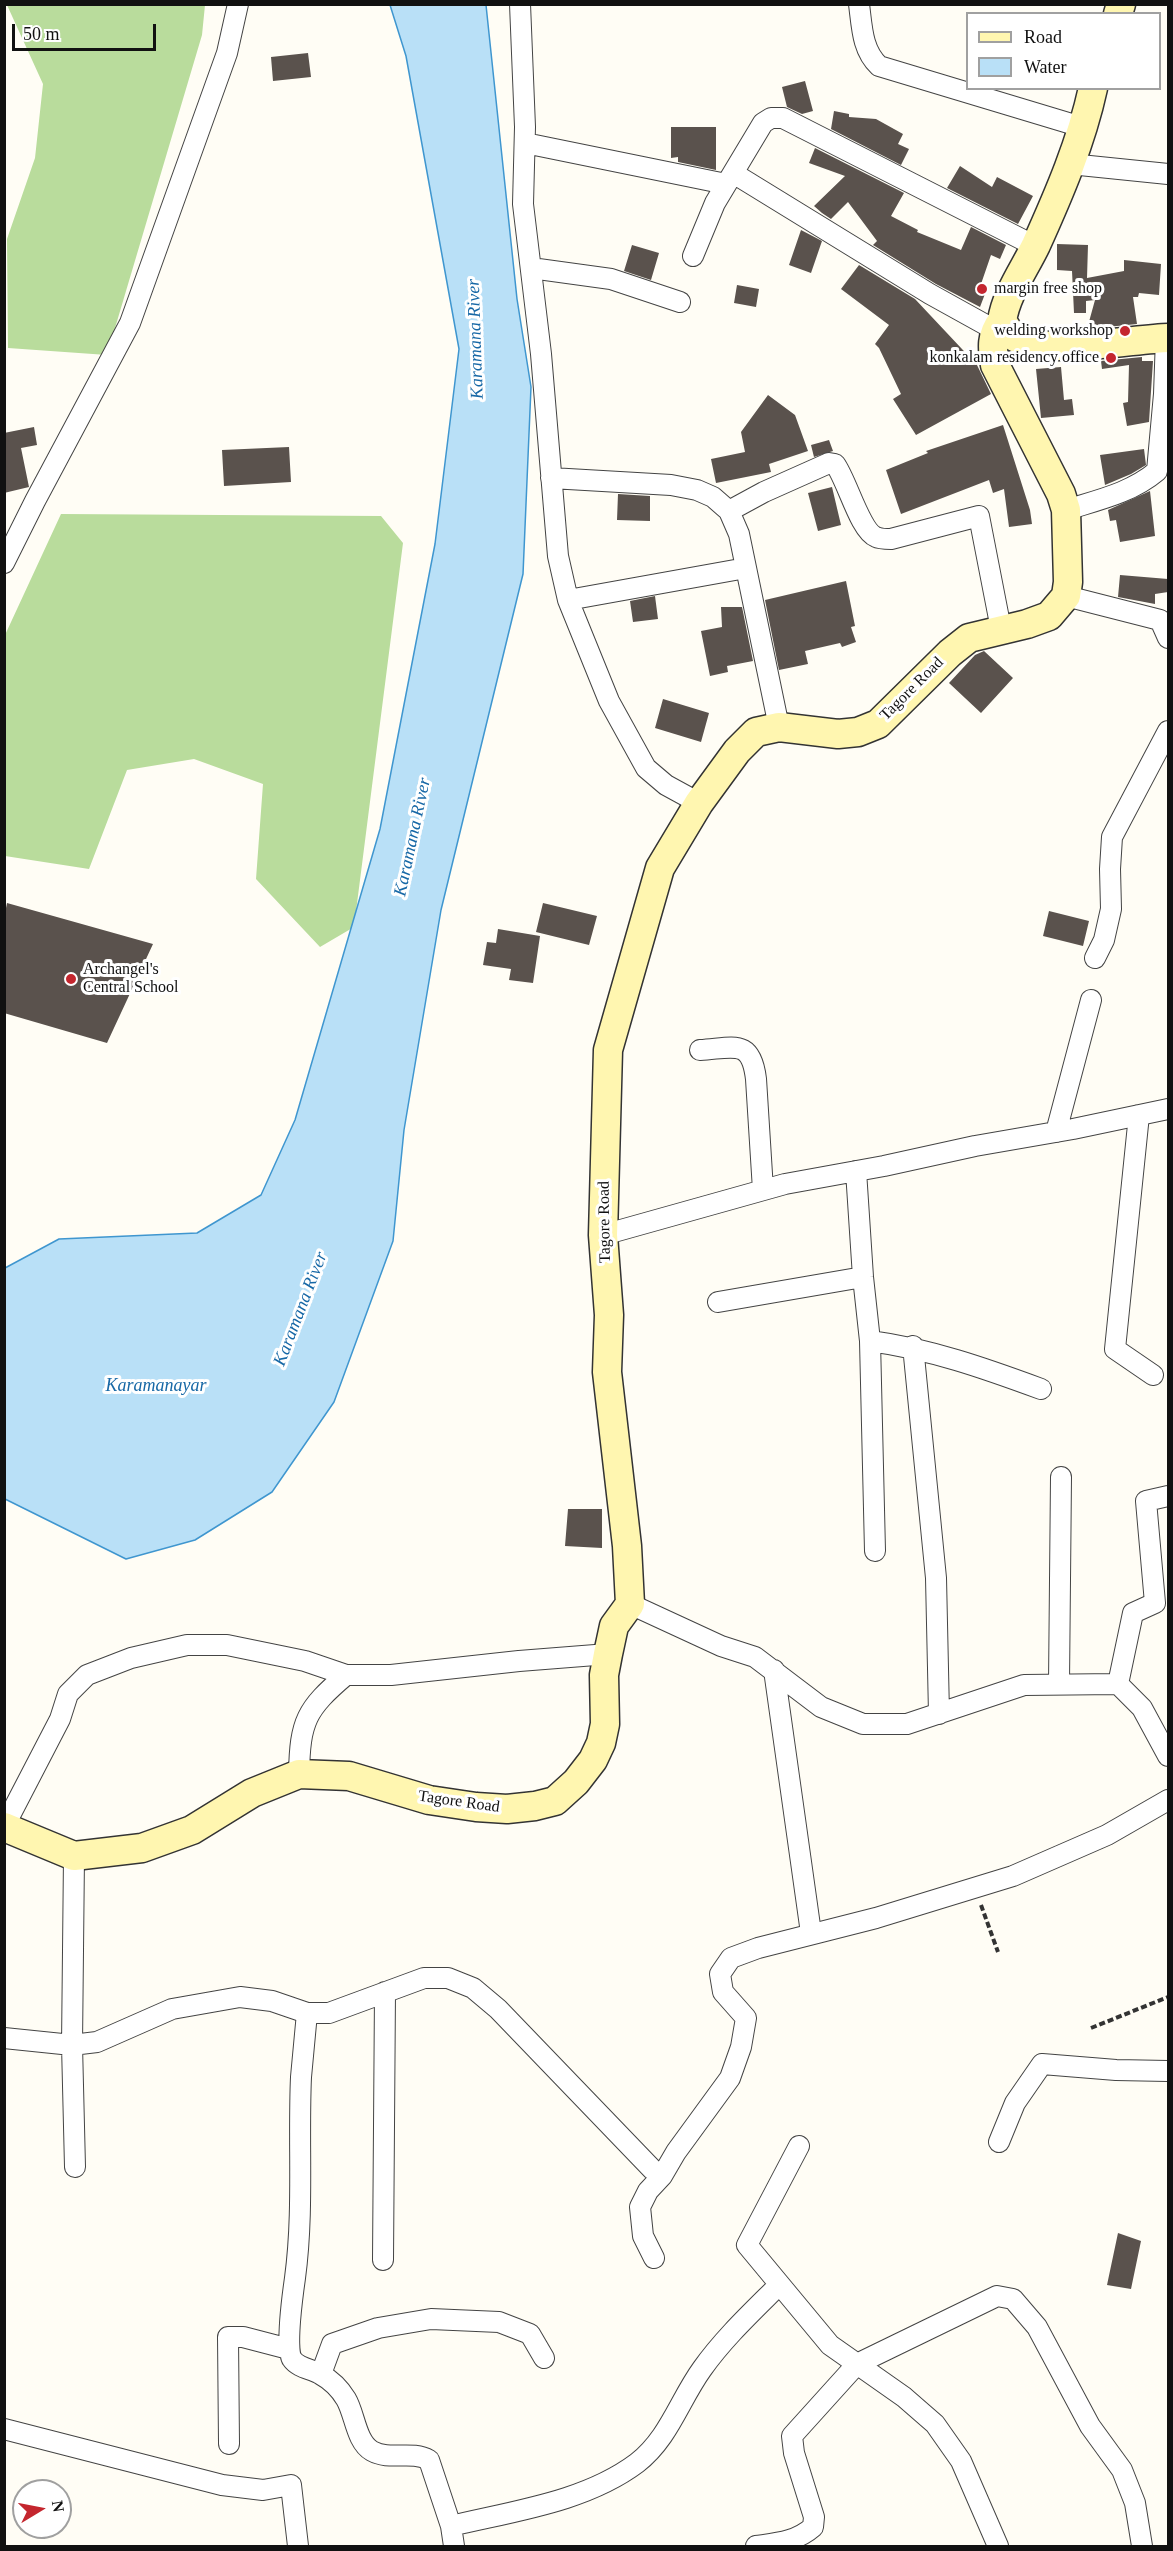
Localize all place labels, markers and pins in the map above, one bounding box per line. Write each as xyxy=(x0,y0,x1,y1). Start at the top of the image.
place label: margin free shop xyxy=(994,279,1102,299)
marker: margin free shop xyxy=(975,282,989,296)
place label: welding workshop xyxy=(994,321,1113,341)
marker: welding workshop xyxy=(1118,324,1132,338)
place label: konkalam residency office xyxy=(930,348,1099,368)
marker: konkalam residency office xyxy=(1104,351,1118,365)
place label: Archangel's Central School xyxy=(83,960,179,998)
marker: Archangel's Central School xyxy=(64,972,78,986)

